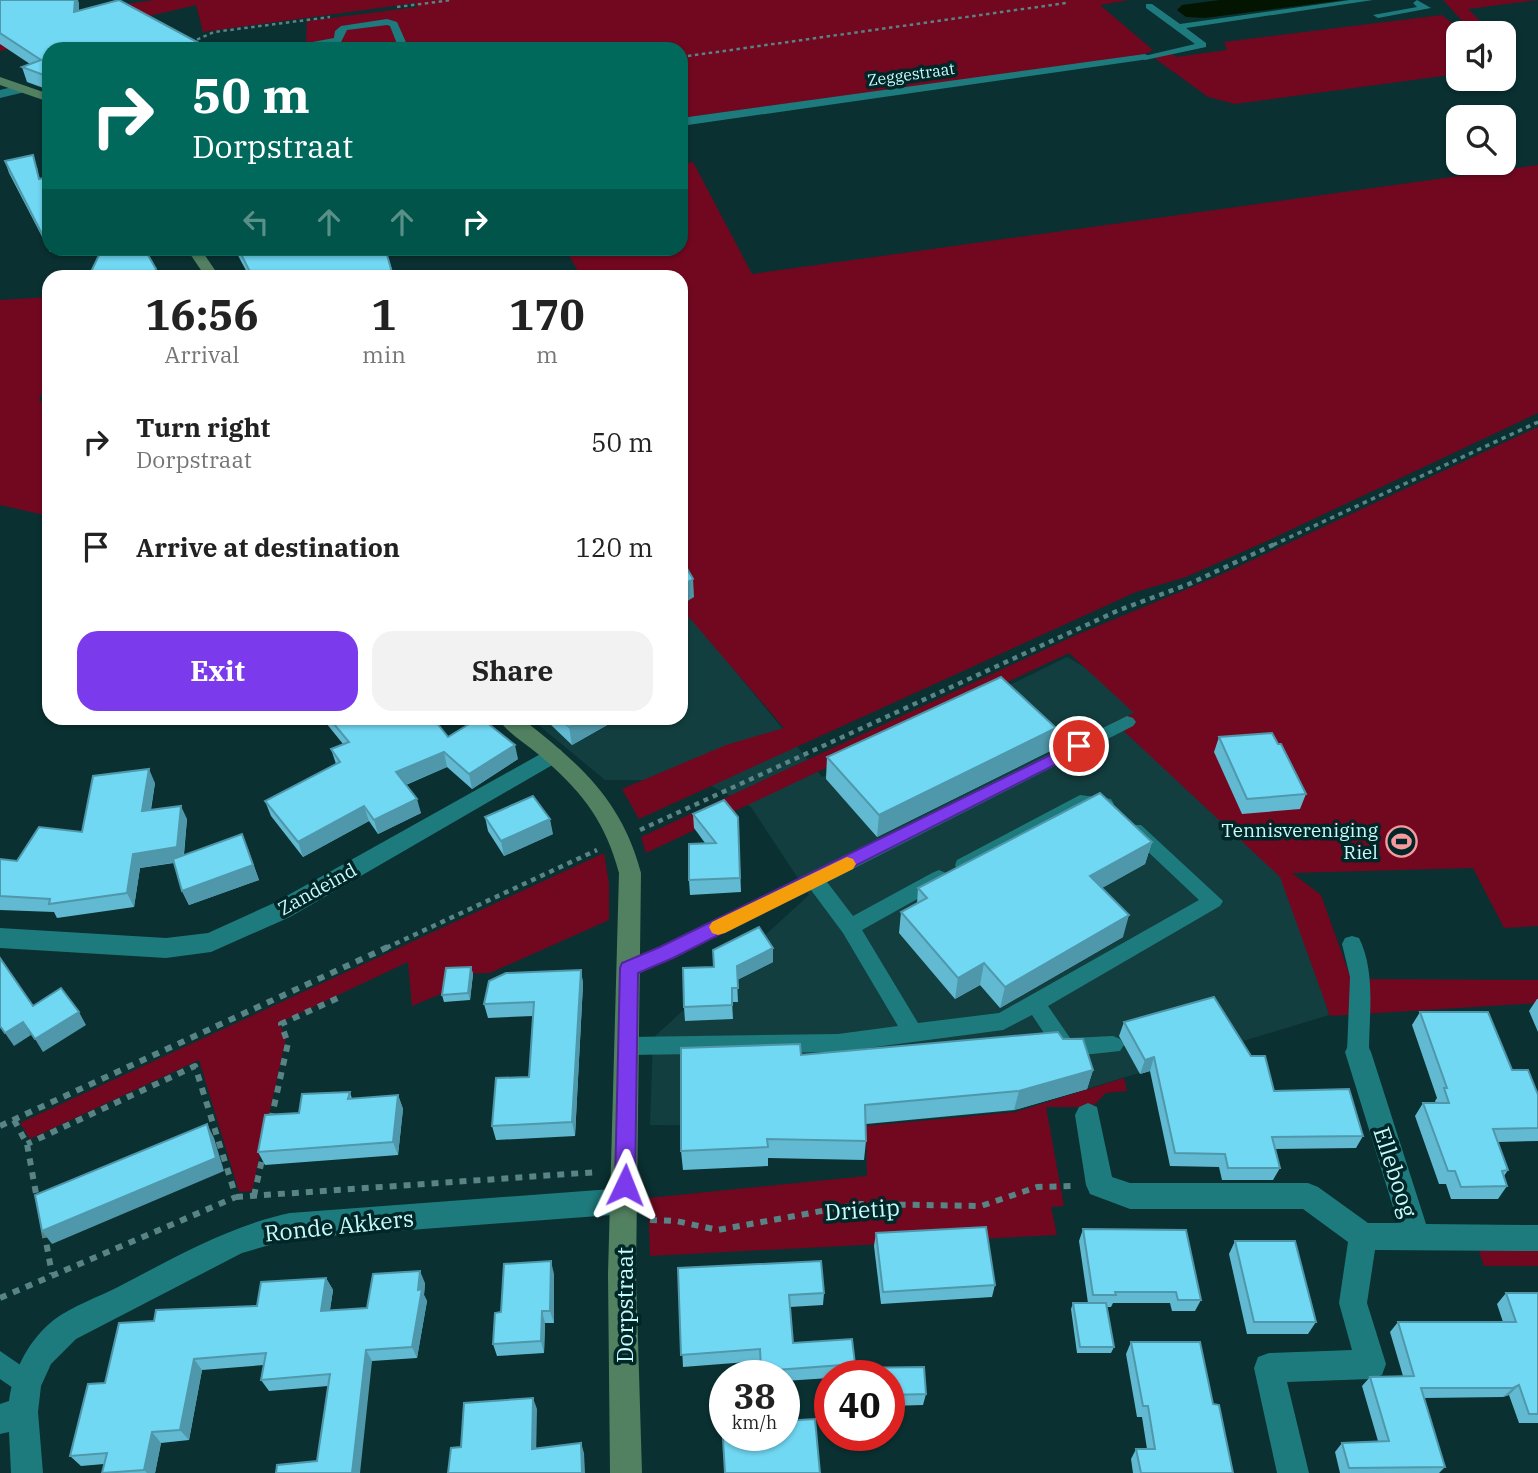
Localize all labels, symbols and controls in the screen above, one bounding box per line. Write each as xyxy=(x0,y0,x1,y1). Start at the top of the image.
map controls xyxy=(1446,21,1516,175)
button: sound xyxy=(1446,21,1516,91)
street label: Zeggestraat xyxy=(866,58,956,90)
text: 50 m xyxy=(192,63,310,126)
icon: right xyxy=(77,70,168,161)
button: search xyxy=(1446,105,1516,175)
text: Dorpstraat xyxy=(192,125,353,167)
icon: left xyxy=(237,203,275,241)
icon: ahead xyxy=(310,203,348,241)
icon: ahead xyxy=(383,203,421,241)
icon: right xyxy=(456,203,494,241)
text: 16:56 xyxy=(145,287,259,342)
text: 1 xyxy=(371,287,397,342)
text: 170 xyxy=(509,287,585,342)
text: Arrival xyxy=(165,339,239,369)
text: min xyxy=(362,339,406,369)
text: m xyxy=(536,339,558,369)
text: Turn right xyxy=(136,410,270,444)
icon: right xyxy=(77,423,115,461)
text: 50 m xyxy=(591,425,653,459)
text: Dorpstraat xyxy=(136,444,252,474)
icon: arrive xyxy=(77,528,115,566)
text: Arrive at destination xyxy=(136,530,400,564)
text: 120 m xyxy=(575,530,653,564)
button: Exit xyxy=(77,631,358,711)
button: Share xyxy=(372,631,653,711)
pin xyxy=(1049,716,1109,776)
icon: arrive xyxy=(1060,727,1098,765)
place label: Tennisvereniging Riel xyxy=(1221,818,1379,864)
sports icon: Tennisvereniging Riel xyxy=(1384,824,1418,858)
street label: Zandeind xyxy=(274,858,360,920)
street label: Elleboog xyxy=(1367,1123,1425,1222)
position arrow xyxy=(588,1148,662,1222)
street label: Drietip xyxy=(823,1191,901,1227)
street label: Ronde Akkers xyxy=(263,1202,415,1248)
street label: Dorpstraat xyxy=(609,1247,639,1363)
speed limit sign: 40 xyxy=(814,1360,905,1451)
text: 38 xyxy=(733,1373,776,1419)
text: km/h xyxy=(732,1411,777,1434)

